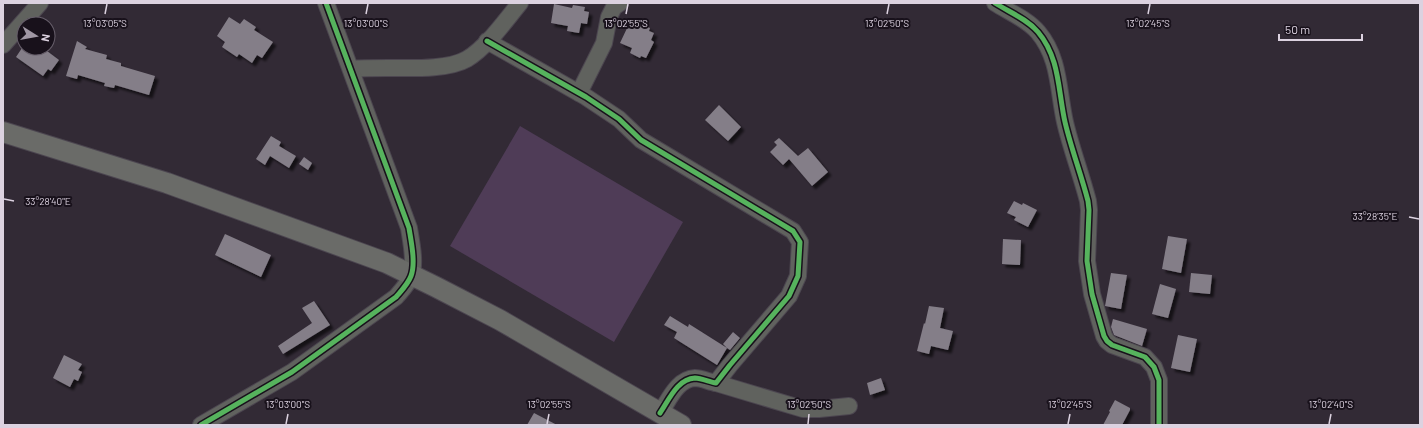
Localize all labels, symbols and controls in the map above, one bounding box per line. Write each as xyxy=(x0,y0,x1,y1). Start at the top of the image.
north arrow xyxy=(16,16,56,56)
scale bar xyxy=(1279,16,1362,42)
text: 13°03'05"S xyxy=(83,17,127,29)
text: 13°03'00"S xyxy=(344,17,388,29)
text: 13°02'55"S xyxy=(604,17,648,29)
text: 13°02'50"S xyxy=(865,17,909,29)
text: 13°02'45"S xyxy=(1126,17,1170,29)
text: 50 m xyxy=(1285,22,1310,36)
text: N xyxy=(39,33,53,43)
text: 33°28'40"E xyxy=(25,195,71,207)
text: 33°28'35"E xyxy=(1353,210,1397,222)
text: 13°03'00"S xyxy=(266,398,310,410)
text: 13°02'55"S xyxy=(527,398,571,410)
text: 13°02'50"S xyxy=(787,398,831,410)
text: 13°02'45"S xyxy=(1048,398,1092,410)
text: 13°02'40"S xyxy=(1309,398,1353,410)

